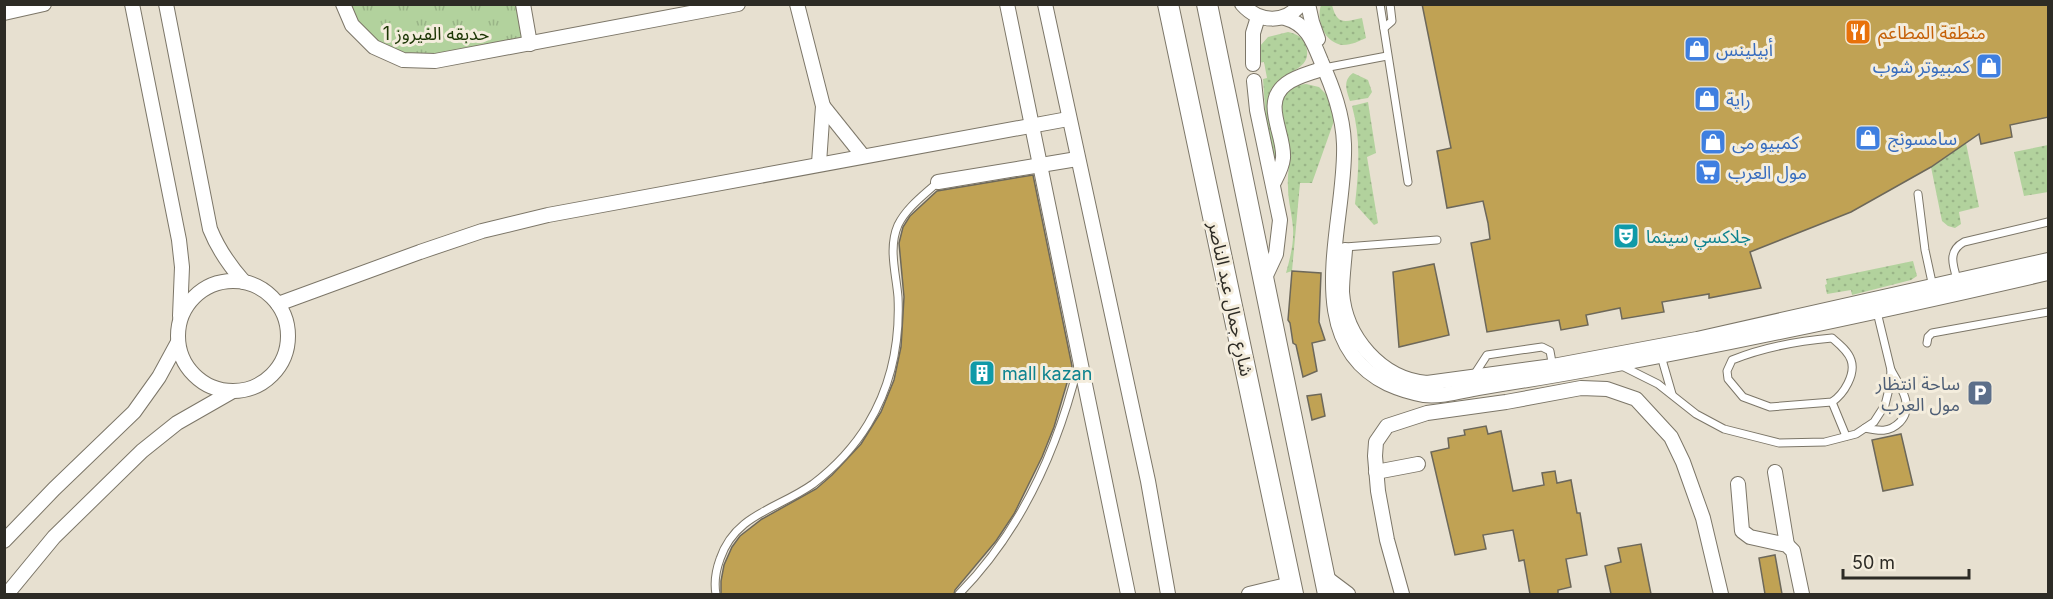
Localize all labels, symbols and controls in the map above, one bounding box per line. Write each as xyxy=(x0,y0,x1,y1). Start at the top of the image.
restaurant icon: منطقة المطاعم xyxy=(1843,17,1873,47)
place label: منطقة المطاعم xyxy=(1878,22,1986,46)
park label: حدبقه الفيروز 1 xyxy=(383,23,489,45)
shop icon: أبيلينس xyxy=(1682,34,1712,64)
place label: أبيلينس xyxy=(1716,38,1773,61)
shop icon: كمبيوتر شوب xyxy=(1974,51,2004,81)
place label: كمبيوتر شوب xyxy=(1873,56,1971,78)
shop icon: راية xyxy=(1692,84,1722,114)
place label: راية xyxy=(1726,89,1751,111)
shop icon: سامسونج xyxy=(1853,123,1883,153)
shop icon: كمبيو مى xyxy=(1698,127,1728,157)
place label: سامسونج xyxy=(1888,128,1957,152)
place label: كمبيو مى xyxy=(1732,132,1800,154)
supermarket icon: مول العرب xyxy=(1693,157,1723,187)
place label: مول العرب xyxy=(1728,162,1807,184)
street label: شارع جمال عبد الناصر xyxy=(1200,219,1258,379)
theatre icon: جلاكسي سينما xyxy=(1611,221,1641,251)
place label: جلاكسي سينما xyxy=(1646,226,1751,250)
building icon: mall kazan xyxy=(967,358,997,388)
place label: mall kazan xyxy=(1002,363,1092,384)
place label: ساحة انتظار مول العرب xyxy=(1875,373,1960,416)
parking icon: ساحة انتظار مول العرب xyxy=(1965,378,1995,408)
scale bar xyxy=(1843,542,1969,580)
text: 50 m xyxy=(1852,552,1895,573)

